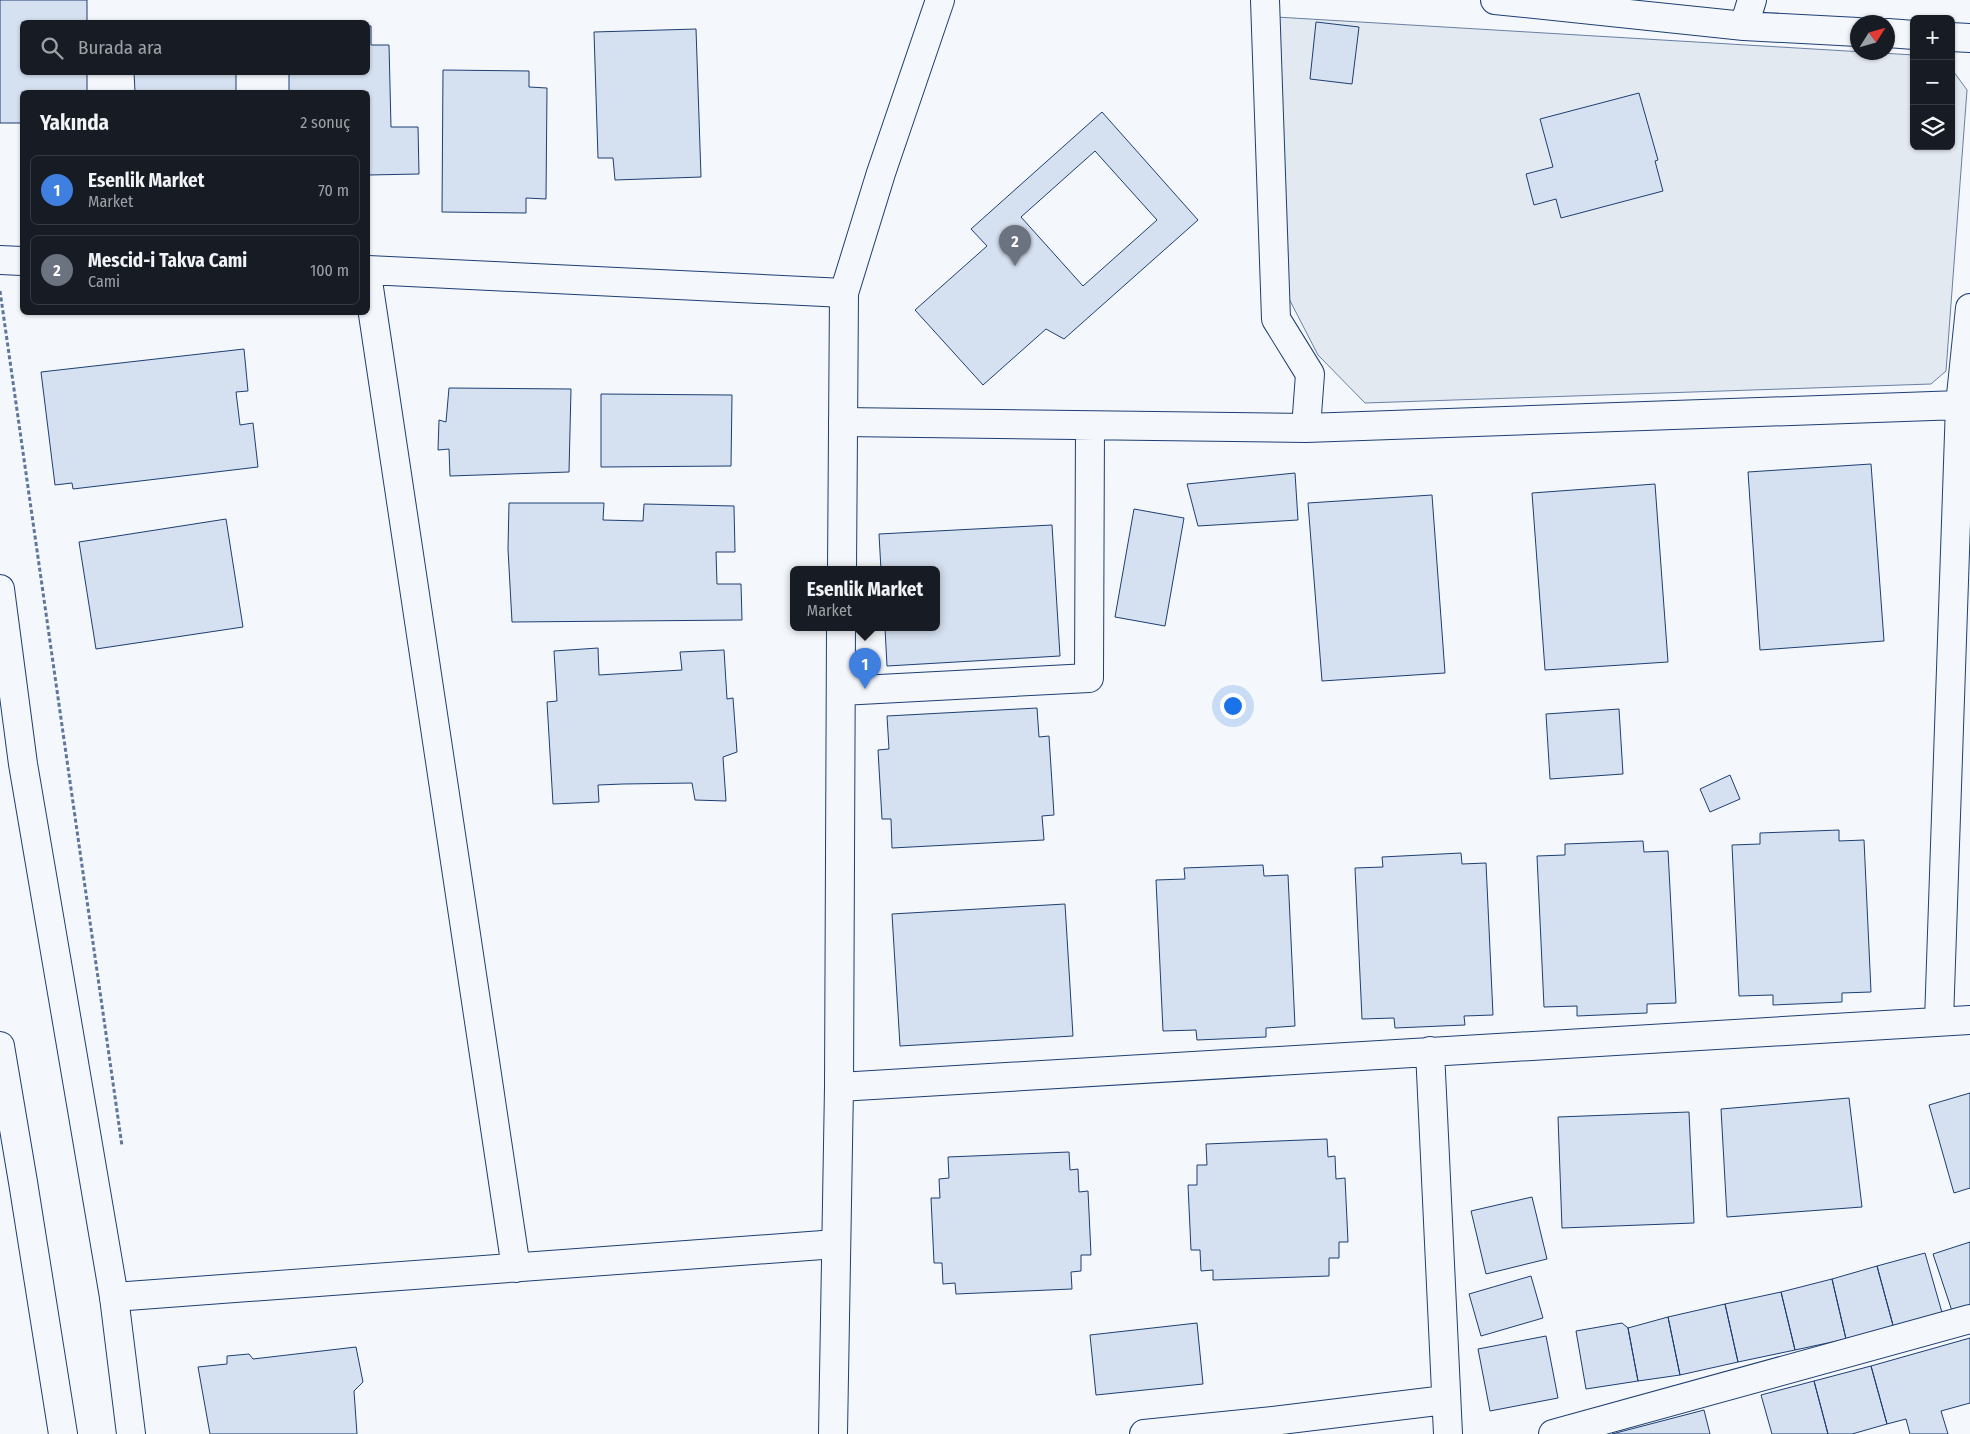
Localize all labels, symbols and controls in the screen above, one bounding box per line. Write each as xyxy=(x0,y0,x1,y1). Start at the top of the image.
north arrow xyxy=(1850,15,1895,60)
map controls xyxy=(1910,15,1955,150)
button: + xyxy=(1910,15,1955,60)
search box xyxy=(20,20,370,75)
icon: search xyxy=(38,34,66,62)
text: Burada ara xyxy=(78,36,162,59)
button: − xyxy=(1910,60,1955,105)
button: layers xyxy=(1910,105,1955,150)
text: Yakında xyxy=(40,110,109,136)
text: 2 sonuç xyxy=(300,113,350,132)
text: Esenlik Market xyxy=(88,169,204,192)
text: 1 xyxy=(54,181,60,200)
text: 70 m xyxy=(318,181,349,200)
text: Market xyxy=(88,192,133,211)
pin: 2 xyxy=(999,225,1031,266)
text: Mescid-i Takva Cami xyxy=(88,249,247,272)
text: 2 xyxy=(53,261,61,280)
text: 100 m xyxy=(310,261,349,280)
text: Cami xyxy=(88,272,120,291)
popup xyxy=(790,566,940,631)
text: Esenlik Market xyxy=(807,578,923,601)
text: Market xyxy=(807,601,852,620)
pin: 1 xyxy=(849,648,881,689)
your location xyxy=(1220,693,1246,719)

